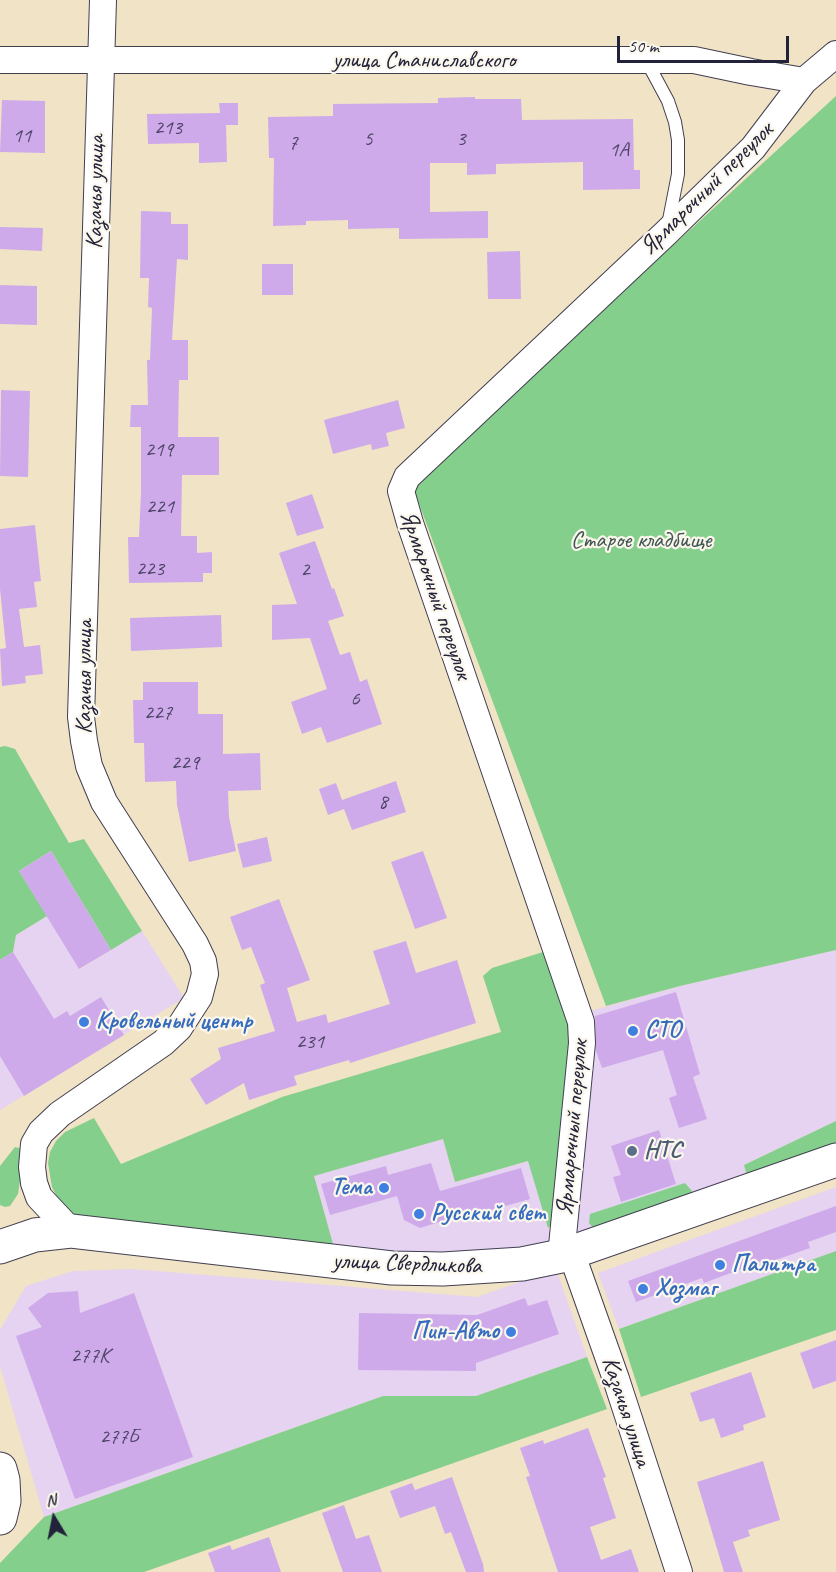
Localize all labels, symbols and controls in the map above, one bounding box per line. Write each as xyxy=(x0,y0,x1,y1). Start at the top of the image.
scale bar xyxy=(620,24,792,62)
text: 50 m xyxy=(628,35,659,57)
street label: улица Станиславского xyxy=(333,47,515,75)
house number: 213 xyxy=(154,115,182,141)
street label: Ярмарочный переулок xyxy=(634,116,780,262)
house number: 11 xyxy=(13,123,31,149)
house number: 5 xyxy=(363,126,373,152)
house number: 3 xyxy=(456,126,466,152)
house number: 7 xyxy=(288,130,298,156)
street label: Казачья улица xyxy=(81,135,111,249)
house number: 1А xyxy=(609,137,629,163)
house number: 219 xyxy=(145,437,173,463)
house number: 221 xyxy=(146,494,174,520)
street label: Ярмарочный переулок xyxy=(393,507,477,683)
park label: Старое кладбище xyxy=(571,527,711,555)
house number: 223 xyxy=(136,556,164,582)
house number: 2 xyxy=(300,557,310,583)
street label: Казачья улица xyxy=(71,620,99,734)
house number: 6 xyxy=(350,686,360,712)
house number: 227 xyxy=(144,700,172,726)
house number: 229 xyxy=(171,750,199,776)
house number: 8 xyxy=(378,789,388,815)
place label: Кровельный центр xyxy=(96,1008,252,1036)
marker: Кровельный центр xyxy=(77,1015,91,1029)
place label: СТО xyxy=(645,1017,680,1045)
marker: СТО xyxy=(626,1024,640,1038)
house number: 231 xyxy=(296,1029,324,1055)
street label: Ярмарочный переулок xyxy=(551,1039,595,1217)
place label: НТС xyxy=(644,1137,682,1165)
marker: НТС xyxy=(625,1144,639,1158)
place label: Тема xyxy=(331,1174,372,1202)
marker: Тема xyxy=(377,1181,391,1195)
place label: Русский свет xyxy=(431,1200,546,1228)
marker: Русский свет xyxy=(412,1207,426,1221)
street label: улица Свердликова xyxy=(332,1247,482,1281)
place label: Палитра xyxy=(732,1251,815,1279)
marker: Палитра xyxy=(713,1258,727,1272)
place label: Хозмаг xyxy=(655,1275,716,1303)
marker: Хозмаг xyxy=(636,1282,650,1296)
place label: Пин-Авто xyxy=(412,1318,499,1346)
marker: Пин-Авто xyxy=(504,1325,518,1339)
house number: 277К xyxy=(71,1343,109,1369)
street label: Казачья улица xyxy=(595,1353,657,1471)
house number: 277Б xyxy=(99,1424,139,1450)
north arrow xyxy=(24,1488,84,1548)
text: N xyxy=(44,1490,57,1511)

